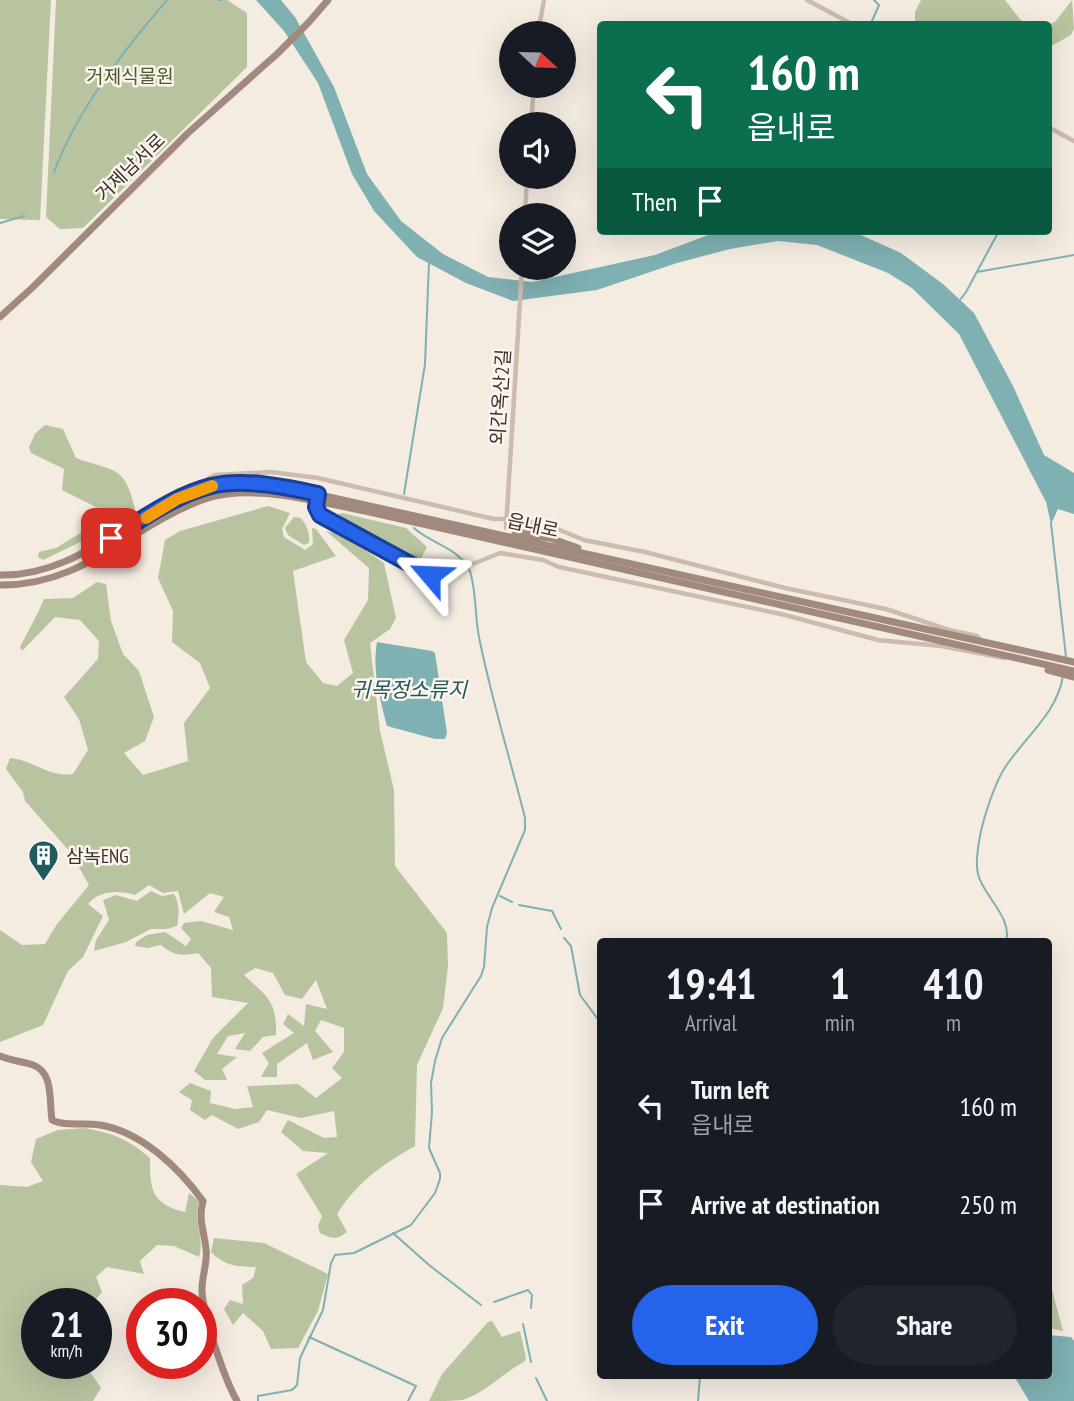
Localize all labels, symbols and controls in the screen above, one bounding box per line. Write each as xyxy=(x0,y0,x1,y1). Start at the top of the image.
north arrow xyxy=(499,21,576,98)
map controls xyxy=(499,21,576,280)
text: 160 m xyxy=(747,40,860,104)
icon: left xyxy=(632,49,723,140)
park label: 거제식물원 xyxy=(86,64,174,88)
text: 읍내로 xyxy=(747,106,835,148)
button: sound xyxy=(499,112,576,189)
street label: 거제남서로 xyxy=(90,128,170,206)
icon: arrive xyxy=(691,182,729,220)
text: Then xyxy=(632,185,677,218)
button: layers xyxy=(499,203,576,280)
street label: 외간옥산2길 xyxy=(485,348,515,446)
pin xyxy=(81,508,141,568)
street label: 읍내로 xyxy=(505,508,561,542)
icon: arrive xyxy=(92,519,130,557)
position arrow xyxy=(393,538,467,612)
water label: 귀목정소류지 xyxy=(351,676,469,703)
building icon: 삼녹ENG xyxy=(26,839,60,883)
place label: 삼녹ENG xyxy=(66,844,129,868)
text: 19:41 xyxy=(665,956,756,1011)
text: 1 xyxy=(830,956,850,1011)
text: 410 xyxy=(923,956,984,1011)
text: Arrival xyxy=(685,1008,737,1037)
text: min xyxy=(825,1008,855,1037)
text: m xyxy=(946,1008,961,1037)
text: Turn left xyxy=(691,1073,769,1106)
icon: left xyxy=(632,1087,670,1125)
text: 160 m xyxy=(959,1090,1017,1123)
text: 읍내로 xyxy=(691,1110,754,1139)
icon: arrive xyxy=(632,1185,670,1223)
text: Arrive at destination xyxy=(691,1188,880,1221)
text: 250 m xyxy=(959,1188,1017,1221)
button: Exit xyxy=(632,1285,818,1365)
button: Share xyxy=(832,1285,1017,1365)
speed limit sign: 30 xyxy=(126,1288,217,1379)
text: 21 xyxy=(50,1301,83,1347)
text: km/h xyxy=(51,1339,82,1362)

